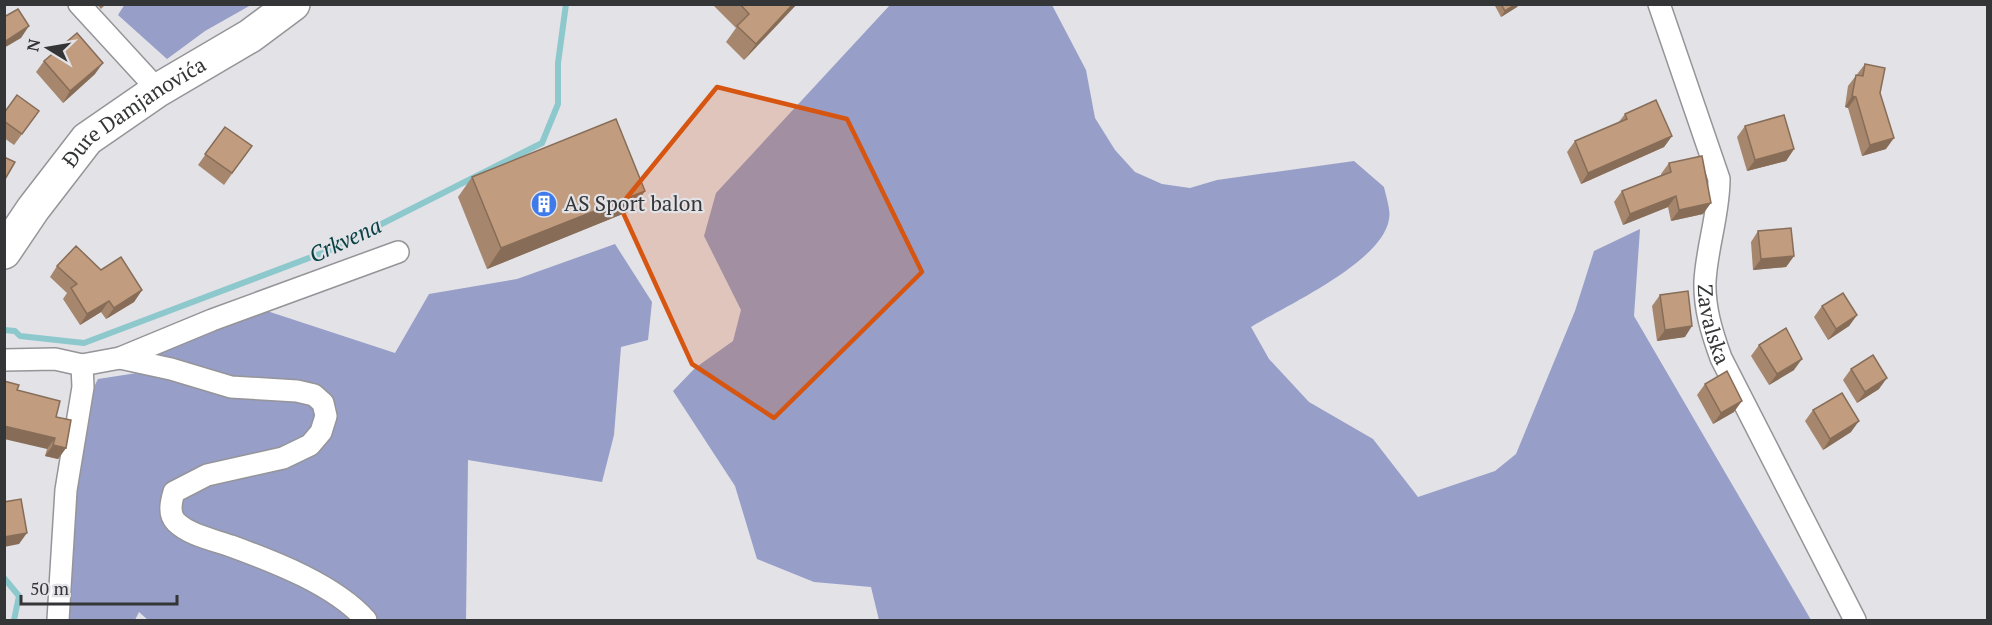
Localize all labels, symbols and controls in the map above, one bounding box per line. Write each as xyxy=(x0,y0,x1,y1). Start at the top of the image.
north arrow xyxy=(18,18,78,78)
text: N xyxy=(21,37,45,53)
street label: Đure Damjanovića xyxy=(55,50,211,173)
building icon: AS Sport balon xyxy=(529,189,559,219)
place label: AS Sport balon xyxy=(564,189,703,217)
water label: Crkvena xyxy=(304,210,386,269)
street label: Zavalska xyxy=(1692,284,1737,369)
scale bar xyxy=(21,568,177,606)
text: 50 m xyxy=(30,576,70,600)

